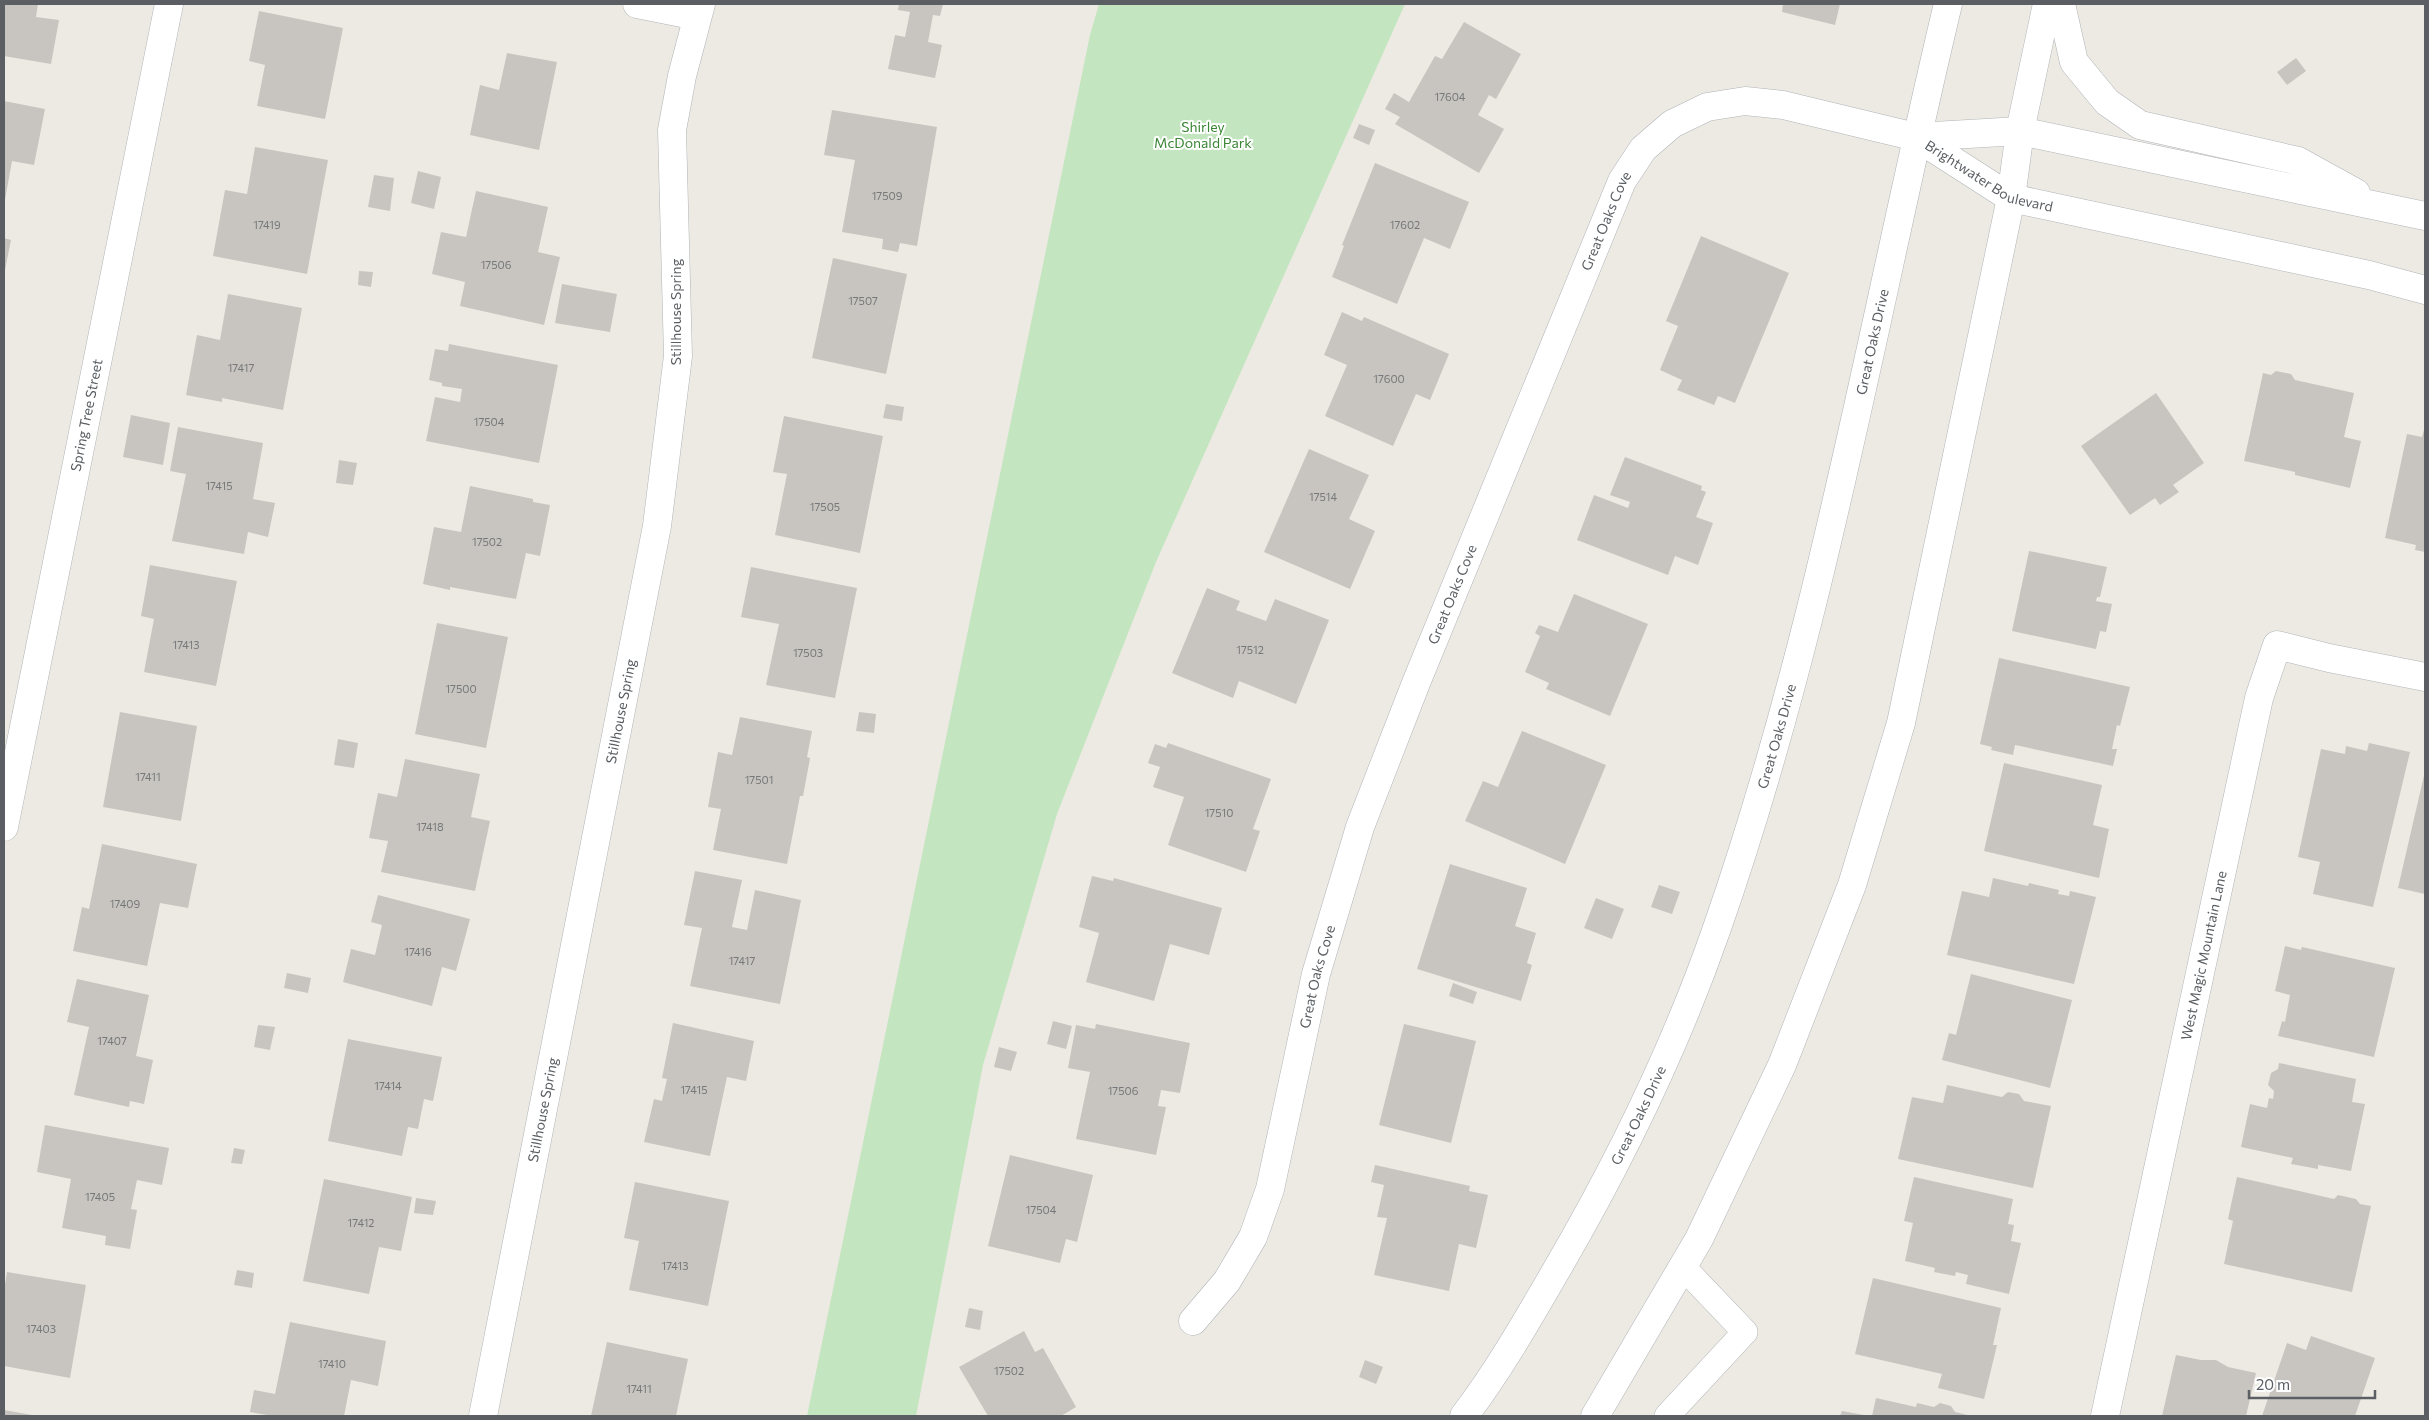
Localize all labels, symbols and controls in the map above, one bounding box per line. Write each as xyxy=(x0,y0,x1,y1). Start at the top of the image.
house number: 17604 xyxy=(1435,90,1466,103)
park label: Shirley McDonald Park xyxy=(1154,118,1252,151)
street label: Brightwater Boulevard xyxy=(1922,136,2055,215)
street label: Great Oaks Cove xyxy=(1577,168,1634,273)
house number: 17509 xyxy=(872,189,903,202)
house number: 17419 xyxy=(253,218,281,231)
house number: 17602 xyxy=(1390,218,1420,231)
house number: 17506 xyxy=(481,258,512,271)
street label: Stillhouse Spring xyxy=(667,258,684,365)
street label: Great Oaks Drive xyxy=(1852,287,1892,396)
house number: 17507 xyxy=(848,294,878,307)
street label: Spring Tree Street xyxy=(67,357,106,473)
house number: 17417 xyxy=(228,361,255,374)
house number: 17600 xyxy=(1373,372,1405,385)
house number: 17504 xyxy=(474,415,505,428)
house number: 17415 xyxy=(205,479,233,492)
house number: 17514 xyxy=(1309,490,1337,503)
house number: 17505 xyxy=(810,500,840,513)
house number: 17502 xyxy=(472,535,502,548)
street label: Great Oaks Cove xyxy=(1424,542,1480,647)
house number: 17413 xyxy=(172,638,200,651)
house number: 17512 xyxy=(1236,643,1264,656)
house number: 17503 xyxy=(793,646,823,659)
street label: Stillhouse Spring xyxy=(602,657,639,765)
house number: 17500 xyxy=(445,682,477,695)
street label: Great Oaks Drive xyxy=(1753,682,1799,791)
house number: 17411 xyxy=(135,770,161,783)
house number: 17501 xyxy=(745,773,773,786)
house number: 17510 xyxy=(1205,806,1233,819)
house number: 17418 xyxy=(416,820,444,833)
street label: West Magic Mountain Lane xyxy=(2177,869,2230,1042)
house number: 17409 xyxy=(110,897,140,910)
street label: Great Oaks Cove xyxy=(1296,923,1338,1030)
house number: 17416 xyxy=(404,945,432,958)
house number: 17417 xyxy=(729,954,756,967)
house number: 17407 xyxy=(97,1034,127,1047)
street label: Stillhouse Spring xyxy=(524,1055,561,1164)
street label: Great Oaks Drive xyxy=(1607,1063,1669,1168)
house number: 17414 xyxy=(374,1079,402,1092)
house number: 17415 xyxy=(680,1083,708,1096)
house number: 17506 xyxy=(1108,1084,1139,1097)
house number: 17405 xyxy=(85,1190,115,1203)
house number: 17504 xyxy=(1026,1203,1057,1216)
house number: 17412 xyxy=(348,1216,374,1229)
house number: 17413 xyxy=(661,1259,689,1272)
house number: 17403 xyxy=(26,1322,56,1335)
house number: 17410 xyxy=(318,1357,346,1370)
house number: 17502 xyxy=(994,1364,1024,1377)
scale bar xyxy=(2249,1368,2375,1400)
text: 20 m xyxy=(2256,1375,2290,1393)
house number: 17411 xyxy=(626,1382,652,1395)

